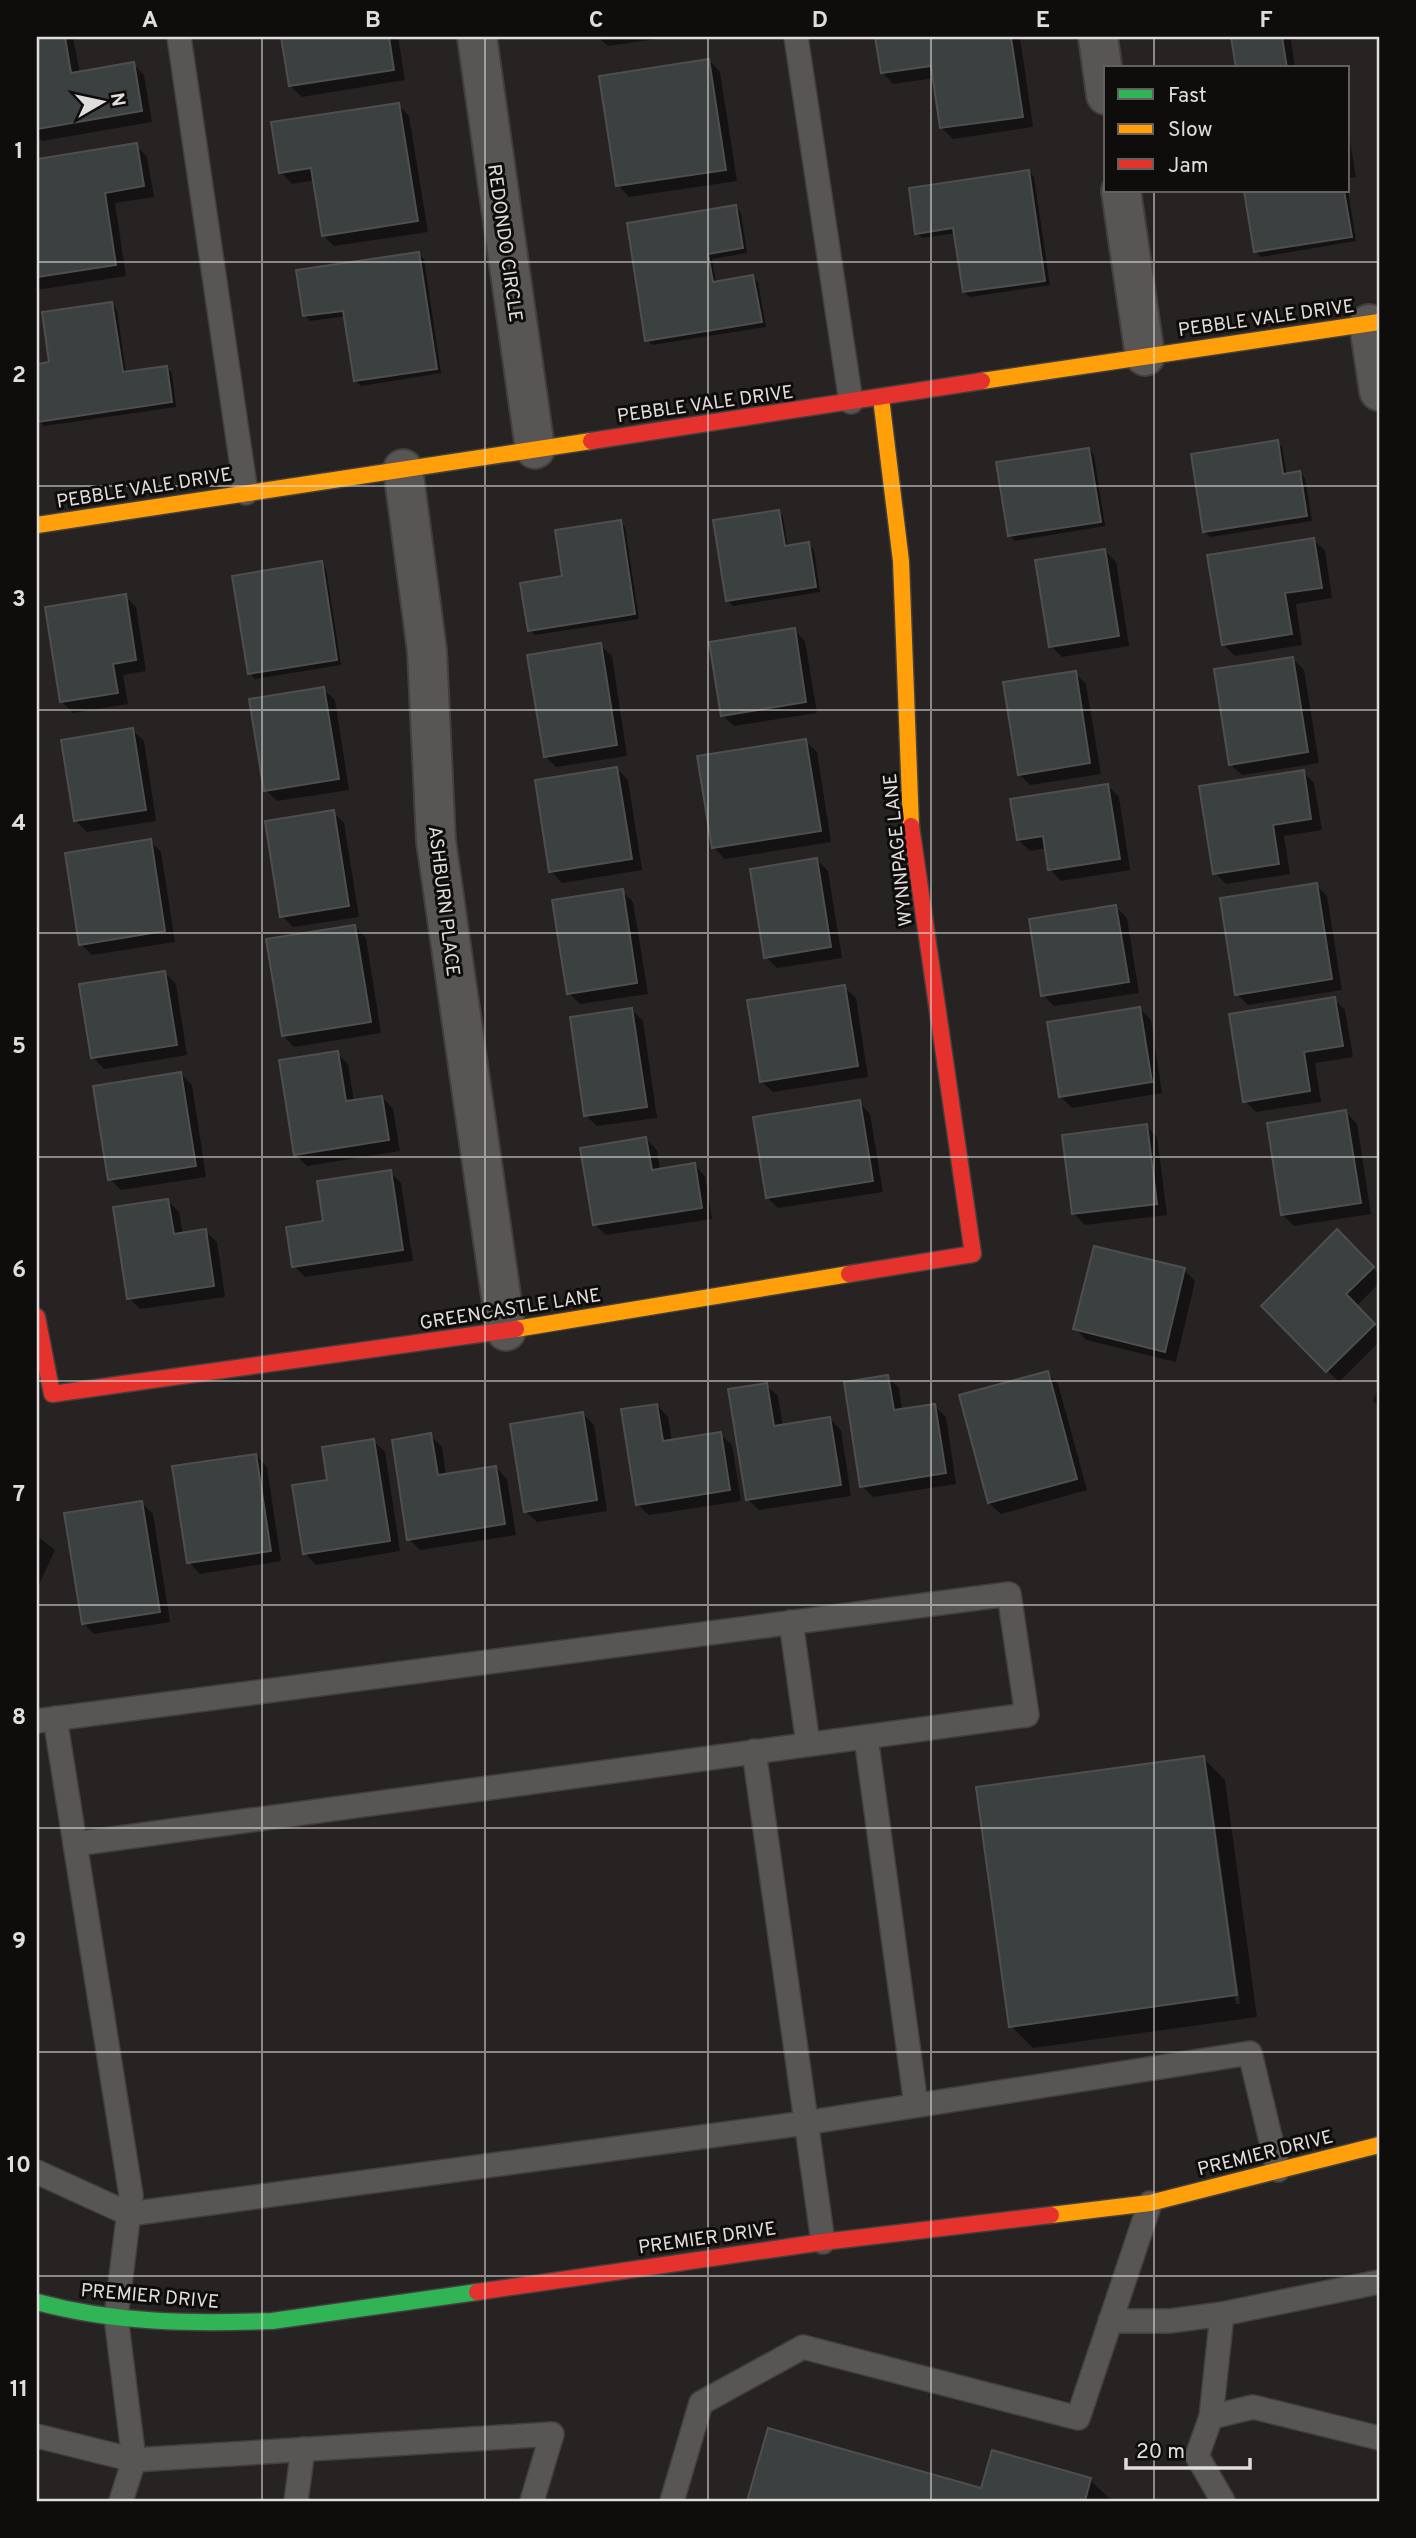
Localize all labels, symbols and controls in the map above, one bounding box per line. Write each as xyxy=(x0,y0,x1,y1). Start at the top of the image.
text: A xyxy=(142,7,158,36)
text: B xyxy=(365,7,381,36)
text: C xyxy=(589,7,603,36)
text: D xyxy=(812,7,828,36)
text: E xyxy=(1036,7,1050,36)
text: F xyxy=(1259,7,1273,36)
north arrow xyxy=(66,66,136,136)
legend xyxy=(1104,66,1350,192)
text: Fast xyxy=(1168,83,1207,110)
text: N xyxy=(104,91,130,108)
text: Slow xyxy=(1168,117,1213,144)
text: 1 xyxy=(14,138,24,167)
text: Jam xyxy=(1168,153,1209,180)
street label: REDONDO CIRCLE xyxy=(481,163,527,324)
street label: PEBBLE VALE DRIVE xyxy=(1177,295,1356,343)
text: 2 xyxy=(12,362,26,391)
street label: PEBBLE VALE DRIVE xyxy=(616,381,795,429)
street label: PEBBLE VALE DRIVE xyxy=(55,463,234,515)
text: 3 xyxy=(12,586,26,615)
street label: WYNNPAGE LANE xyxy=(879,772,919,927)
text: 4 xyxy=(12,810,26,839)
street label: ASHBURN PLACE xyxy=(422,825,464,978)
text: 5 xyxy=(12,1033,26,1062)
text: 6 xyxy=(12,1257,26,1286)
street label: GREENCASTLE LANE xyxy=(418,1284,602,1336)
text: 7 xyxy=(13,1481,25,1510)
text: 8 xyxy=(12,1704,26,1733)
text: 9 xyxy=(12,1928,26,1957)
street label: PREMIER DRIVE xyxy=(1195,2125,1336,2182)
text: 10 xyxy=(7,2152,31,2181)
street label: PREMIER DRIVE xyxy=(637,2217,778,2261)
street label: PREMIER DRIVE xyxy=(80,2279,220,2315)
text: 11 xyxy=(10,2376,28,2405)
scale bar xyxy=(1126,2426,1250,2470)
text: 20 m xyxy=(1136,2439,1185,2466)

